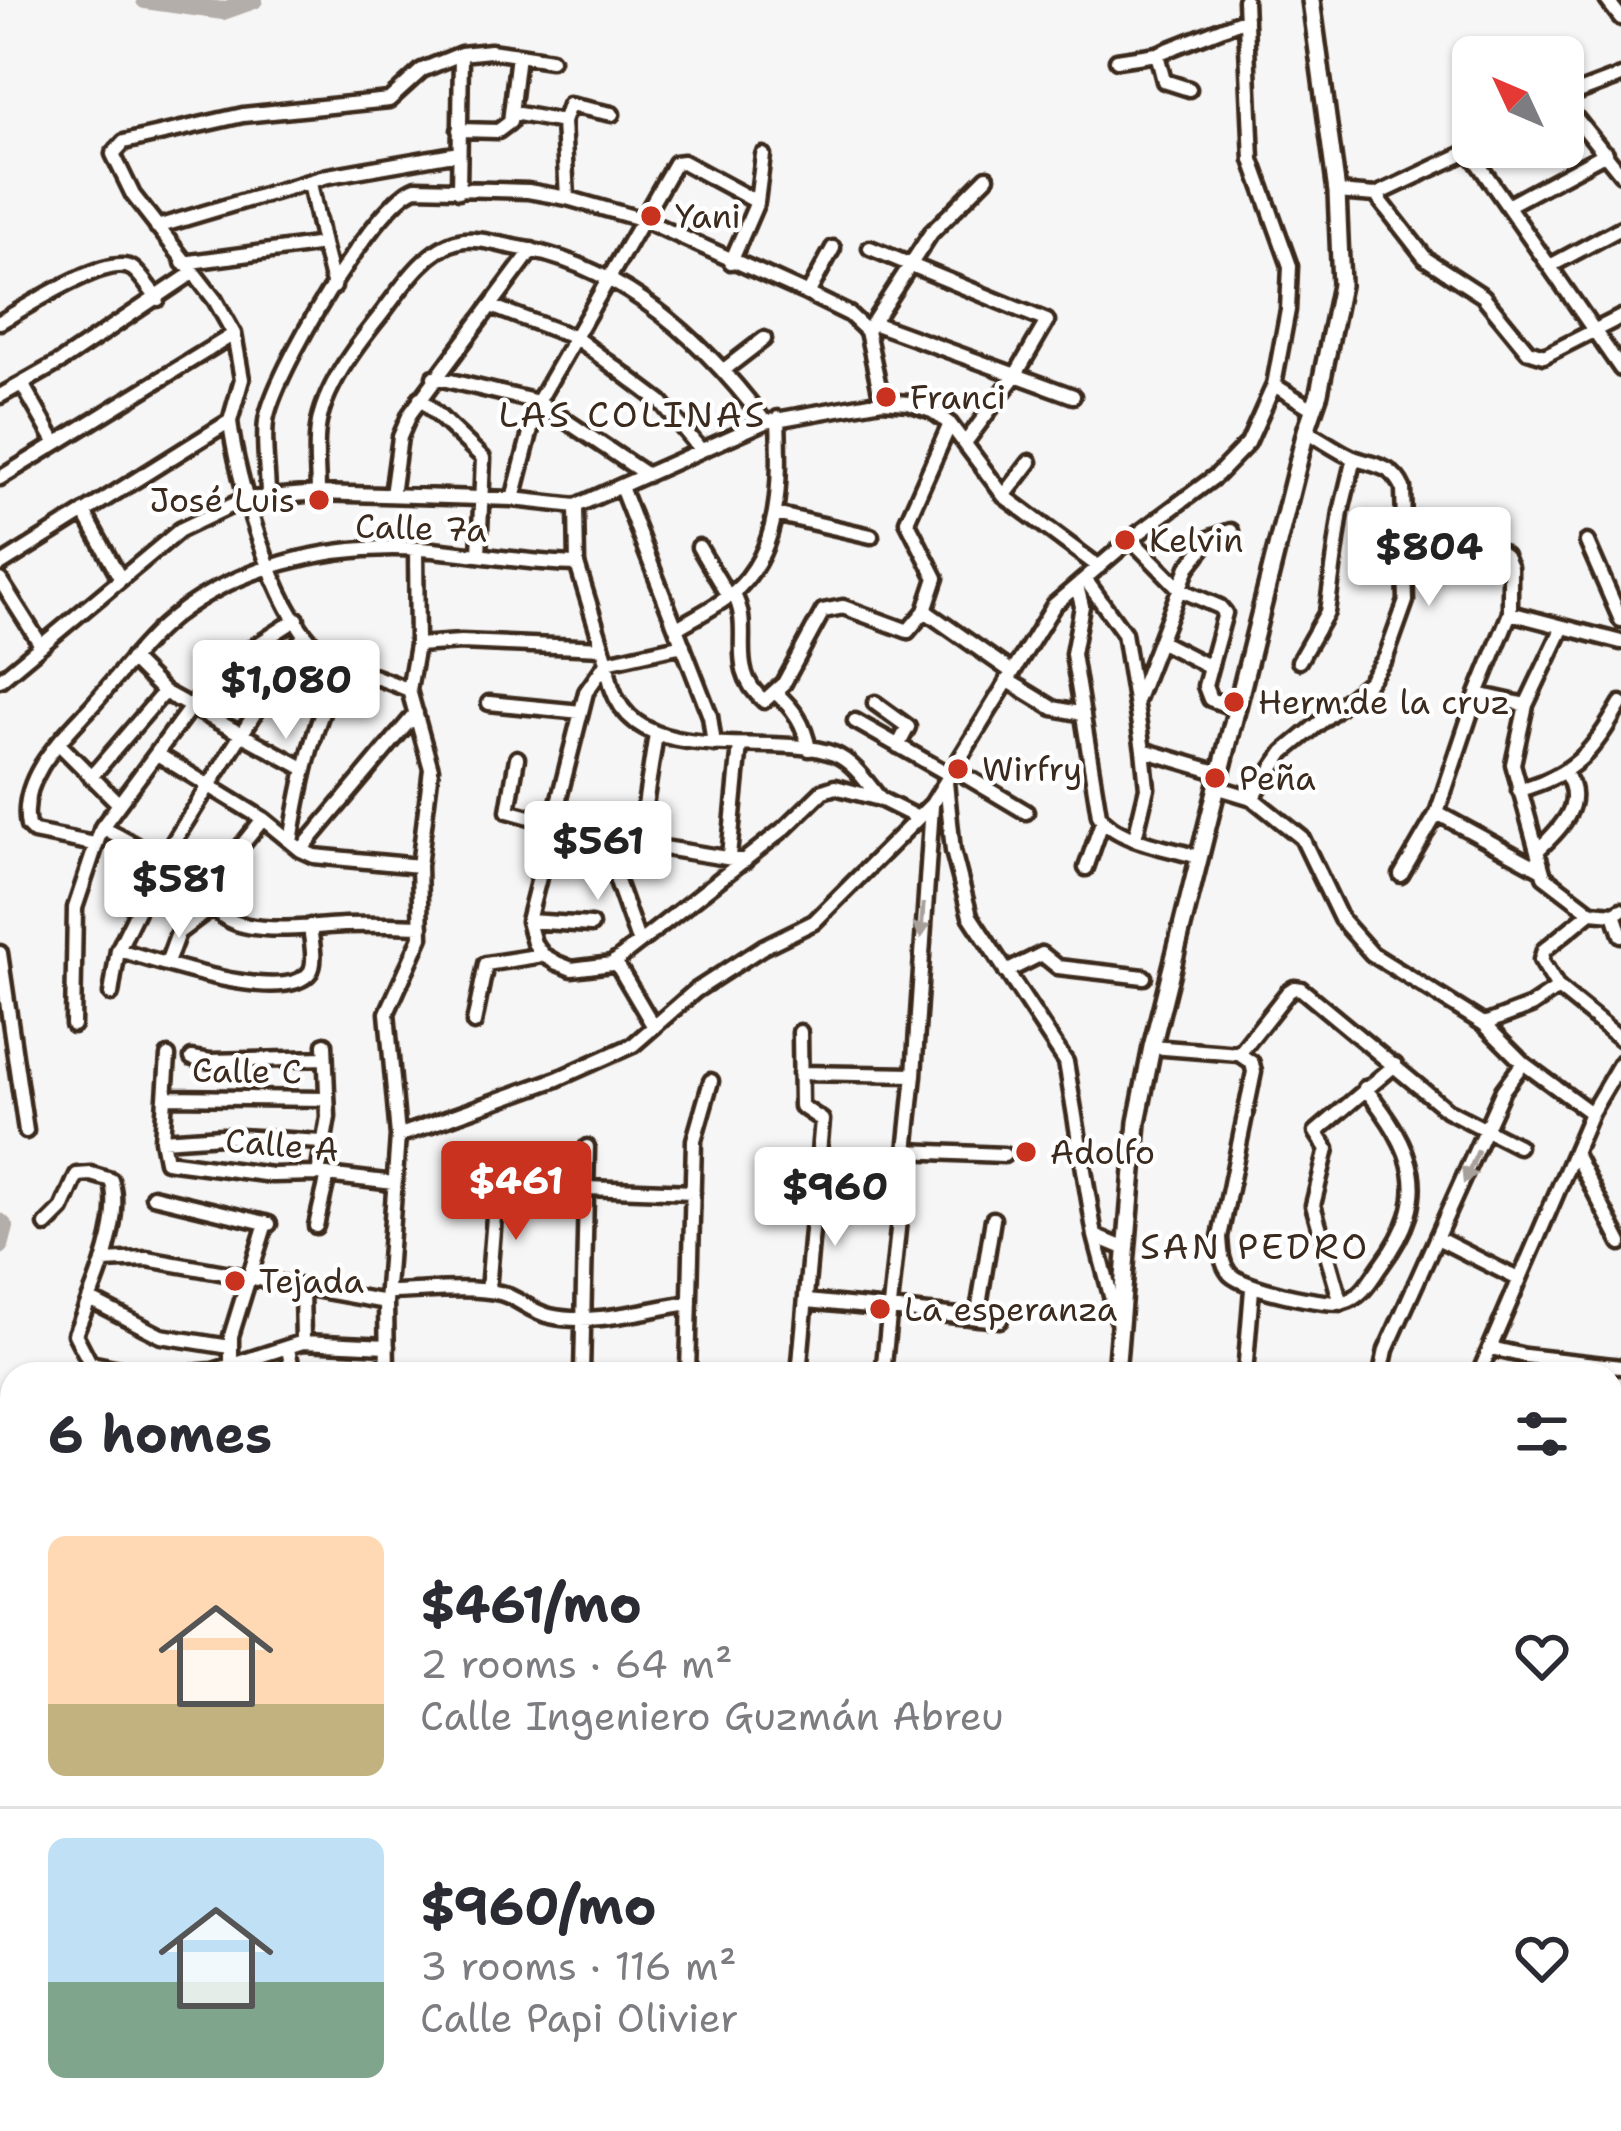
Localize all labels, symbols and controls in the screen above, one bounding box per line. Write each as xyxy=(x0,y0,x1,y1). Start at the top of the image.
north arrow xyxy=(1452,36,1584,168)
map controls xyxy=(1452,36,1584,168)
place label: Yani xyxy=(675,194,741,239)
marker: Yani xyxy=(638,203,664,229)
place label: Franci xyxy=(910,375,1006,420)
marker: Franci xyxy=(873,384,899,410)
district label: LAS COLINAS xyxy=(498,390,768,439)
place label: José Luis xyxy=(150,478,295,523)
marker: José Luis xyxy=(306,487,332,513)
street label: Calle 7a xyxy=(354,503,488,553)
pin: $804 xyxy=(1358,507,1500,609)
place label: Kelvin xyxy=(1149,518,1243,563)
text: $804 xyxy=(1375,520,1483,572)
marker: Kelvin xyxy=(1112,527,1138,553)
pin: $1,080 xyxy=(188,640,384,742)
text: $1,080 xyxy=(220,653,352,705)
place label: Herm.de la cruz xyxy=(1258,680,1510,725)
marker: Herm.de la cruz xyxy=(1221,689,1247,715)
place label: Wirfry xyxy=(982,747,1082,792)
marker: Wirfry xyxy=(945,756,971,782)
place label: Peña xyxy=(1239,756,1316,801)
marker: Peña xyxy=(1202,765,1228,791)
pin: $561 xyxy=(527,801,669,903)
text: $561 xyxy=(551,814,645,866)
pin: $581 xyxy=(108,839,250,941)
text: $581 xyxy=(131,852,227,904)
one-way arrow xyxy=(913,903,932,940)
street label: Calle C xyxy=(192,1048,302,1094)
street label: Calle A xyxy=(223,1118,341,1172)
place label: Adolfo xyxy=(1050,1130,1155,1175)
marker: Adolfo xyxy=(1013,1139,1039,1165)
pin: $461 xyxy=(445,1141,587,1243)
pin: $960 xyxy=(764,1147,906,1249)
one-way arrow xyxy=(1460,1150,1480,1185)
text: $461 xyxy=(468,1154,564,1206)
text: $960 xyxy=(782,1160,888,1212)
district label: SAN PEDRO xyxy=(1140,1222,1370,1271)
place label: Tejada xyxy=(259,1259,364,1304)
marker: Tejada xyxy=(222,1268,248,1294)
place label: La esperanza xyxy=(904,1287,1117,1332)
marker: La esperanza xyxy=(867,1296,893,1322)
text: 6 homes xyxy=(48,1400,272,1468)
icon: filters xyxy=(1509,1401,1575,1467)
text: $461/mo xyxy=(420,1570,642,1638)
icon: home xyxy=(144,1584,288,1728)
icon: heart xyxy=(1509,1623,1575,1689)
text: 2 rooms · 64 m² xyxy=(420,1638,733,1690)
text: Calle Ingeniero Guzmán Abreu xyxy=(420,1690,1004,1742)
text: $960/mo xyxy=(420,1872,657,1940)
icon: home xyxy=(144,1886,288,2030)
icon: heart xyxy=(1509,1925,1575,1991)
text: 3 rooms · 116 m² xyxy=(420,1940,737,1992)
text: Calle Papi Olivier xyxy=(420,1992,738,2044)

